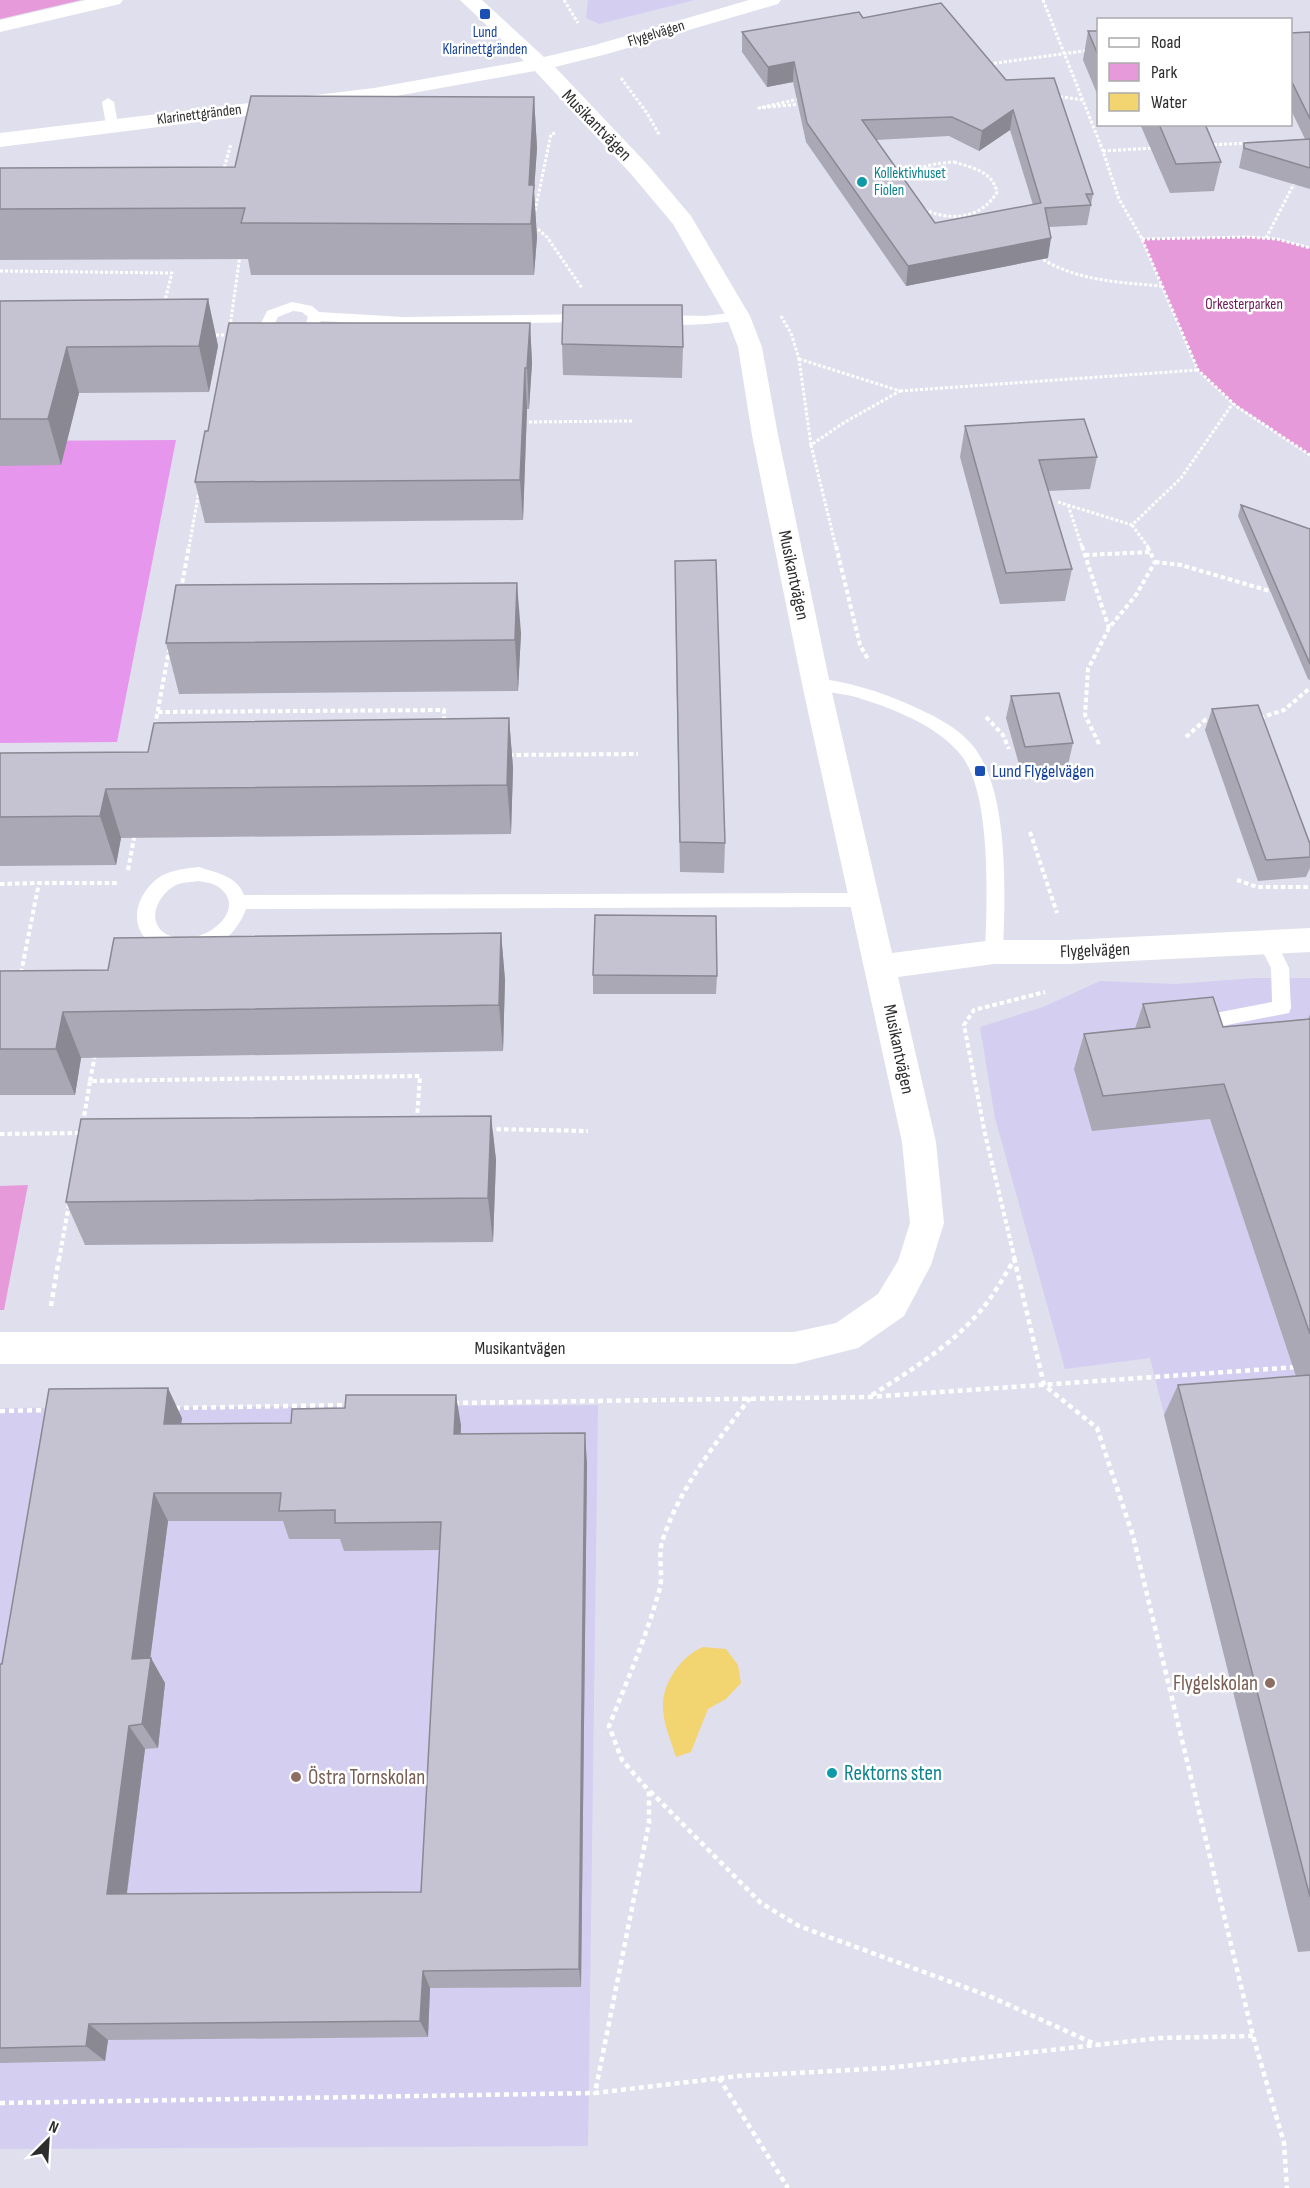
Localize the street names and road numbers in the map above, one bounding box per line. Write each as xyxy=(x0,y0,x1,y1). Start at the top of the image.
street label: Flygelvägen xyxy=(625,16,687,51)
street label: Musikantvägen xyxy=(558,85,636,165)
street label: Klarinettgränden xyxy=(156,100,242,129)
street label: Musikantvägen xyxy=(774,528,813,622)
street label: Flygelvägen xyxy=(1060,939,1130,962)
street label: Musikantvägen xyxy=(879,1002,918,1096)
street label: Musikantvägen xyxy=(475,1338,565,1359)

